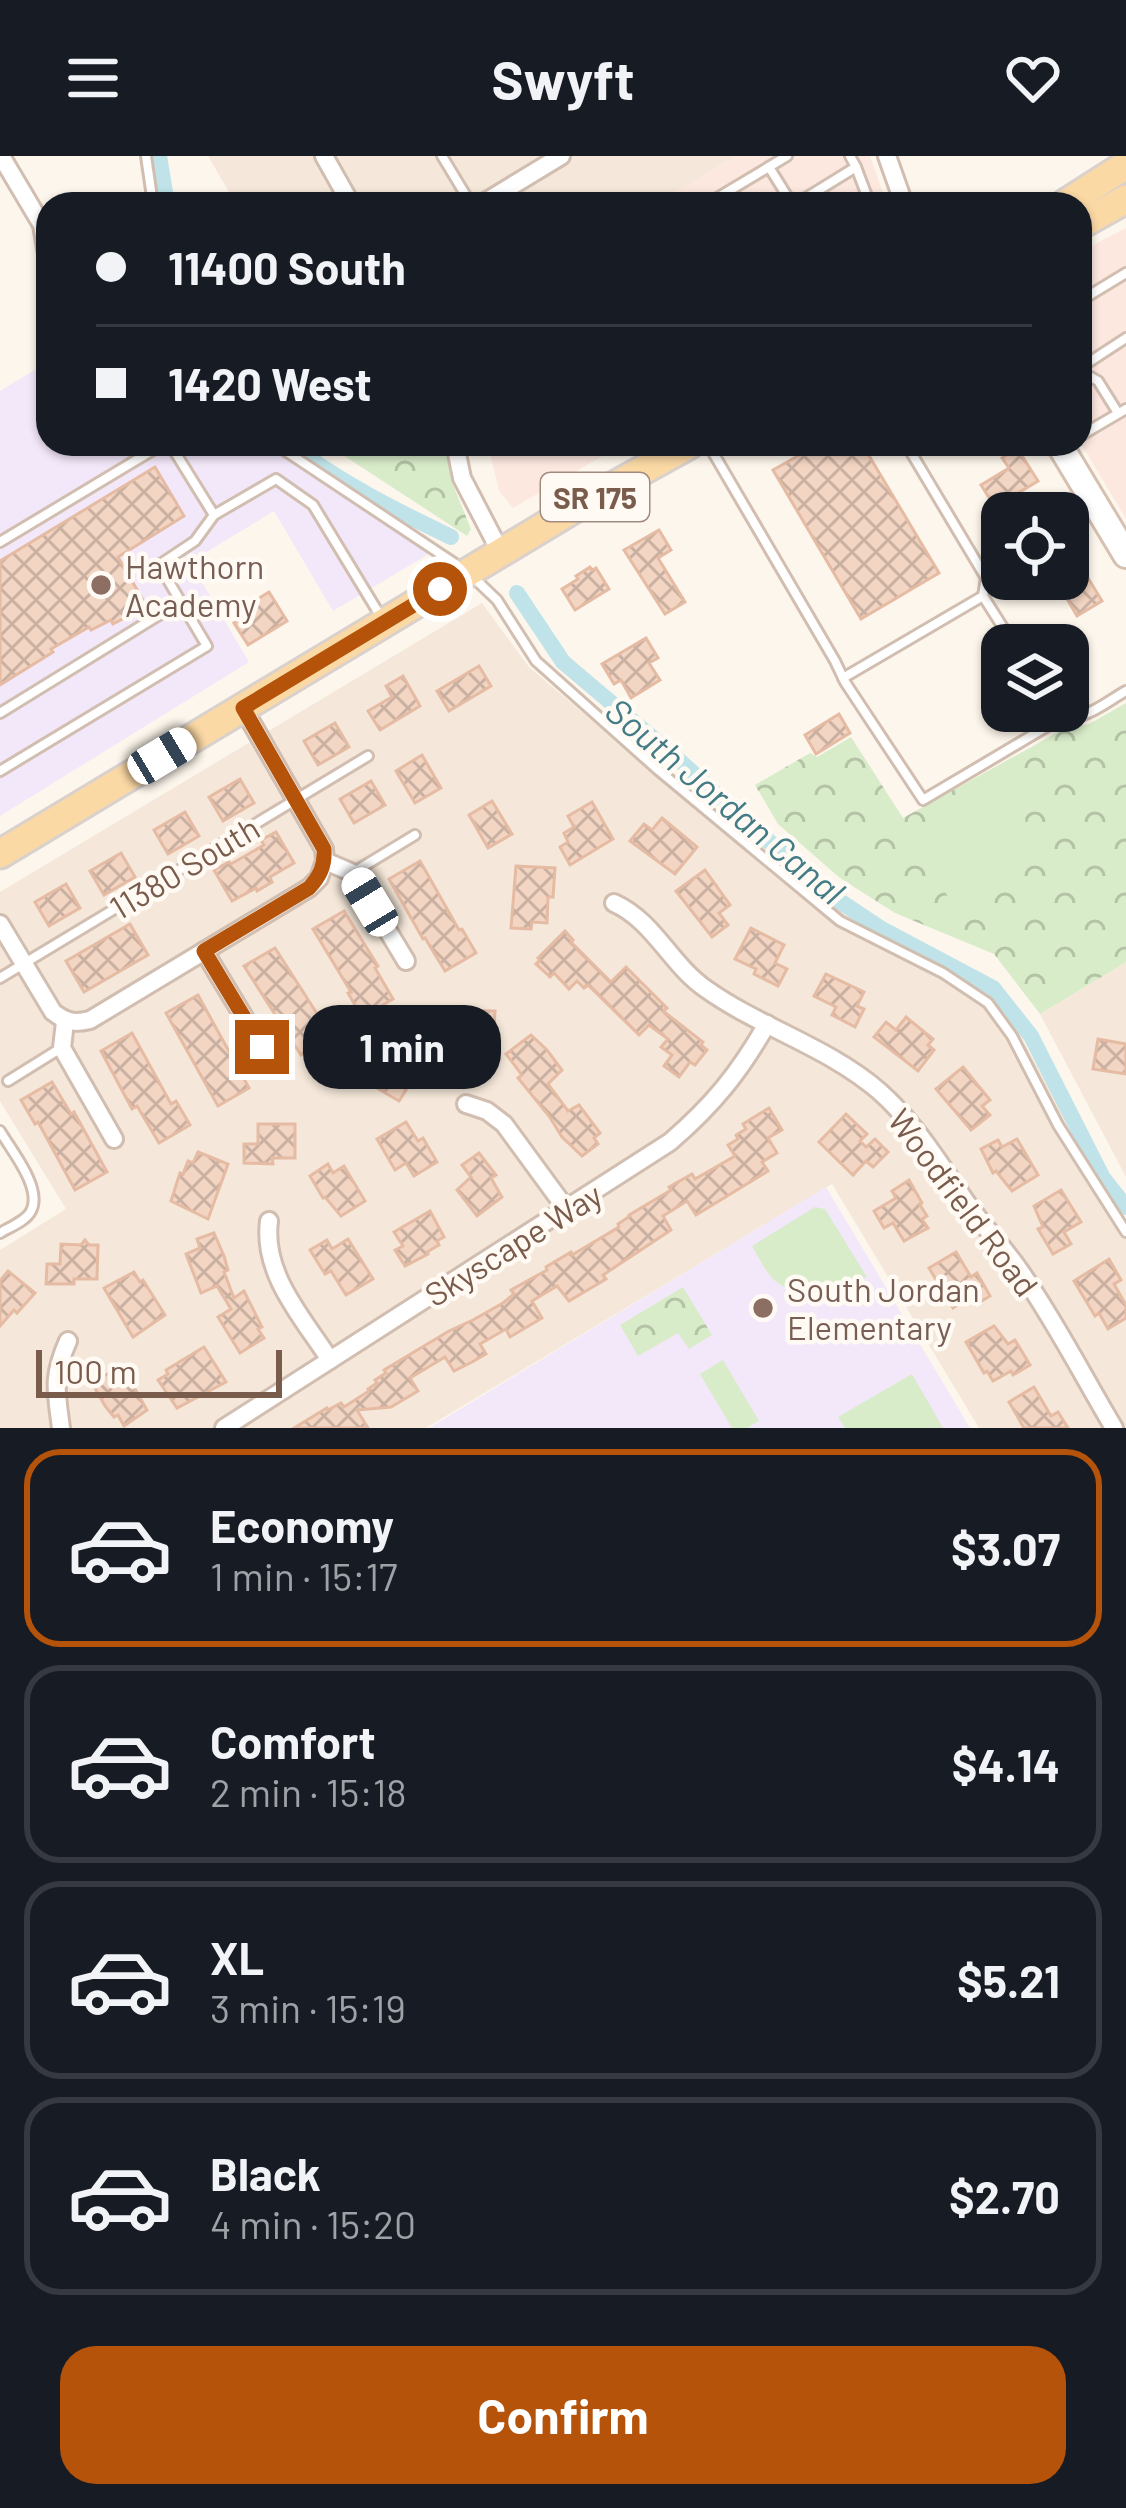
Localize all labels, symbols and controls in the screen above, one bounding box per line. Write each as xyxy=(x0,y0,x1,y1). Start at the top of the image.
icon: menu xyxy=(60,45,126,111)
icon: heart xyxy=(1000,45,1066,111)
text: Swyft xyxy=(491,46,635,111)
text: 11400 South xyxy=(168,240,406,294)
text: 1420 West xyxy=(168,356,372,410)
road number: SR 175 xyxy=(541,473,649,521)
map controls xyxy=(981,492,1089,732)
button: locate xyxy=(981,492,1089,600)
place label: Hawthorn Academy xyxy=(125,546,264,624)
route start xyxy=(413,562,467,616)
marker: Hawthorn Academy xyxy=(88,572,114,598)
button: layers xyxy=(981,624,1089,732)
water label: South Jordan Canal xyxy=(598,688,854,912)
car xyxy=(122,722,202,790)
street label: 11380 South xyxy=(102,807,266,927)
car xyxy=(336,862,404,942)
callout: 1 min xyxy=(304,1005,502,1089)
route end xyxy=(235,1020,289,1074)
text: 1 min xyxy=(359,1023,445,1070)
street label: Woodfield Road xyxy=(881,1100,1047,1304)
street label: Skyscape Way xyxy=(417,1174,609,1314)
place label: South Jordan Elementary xyxy=(787,1269,980,1347)
marker: South Jordan Elementary xyxy=(750,1295,776,1321)
scale bar xyxy=(36,1344,282,1397)
text: 100 m xyxy=(54,1351,137,1391)
icon: car xyxy=(66,1494,174,1602)
text: Economy xyxy=(210,1498,394,1552)
text: $3.07 xyxy=(951,1521,1060,1575)
text: 1 min · 15:17 xyxy=(210,1552,397,1599)
icon: car xyxy=(66,1710,174,1818)
text: Comfort xyxy=(210,1714,376,1768)
text: $4.14 xyxy=(952,1737,1060,1791)
text: 2 min · 15:18 xyxy=(210,1768,407,1815)
icon: car xyxy=(66,1926,174,2034)
text: XL xyxy=(210,1930,264,1984)
text: $5.21 xyxy=(957,1953,1060,2007)
text: 3 min · 15:19 xyxy=(210,1984,406,2031)
icon: car xyxy=(66,2142,174,2250)
text: Black xyxy=(210,2146,321,2200)
text: $2.70 xyxy=(949,2169,1060,2223)
text: 4 min · 15:20 xyxy=(210,2200,416,2247)
button: Confirm xyxy=(60,2346,1066,2484)

